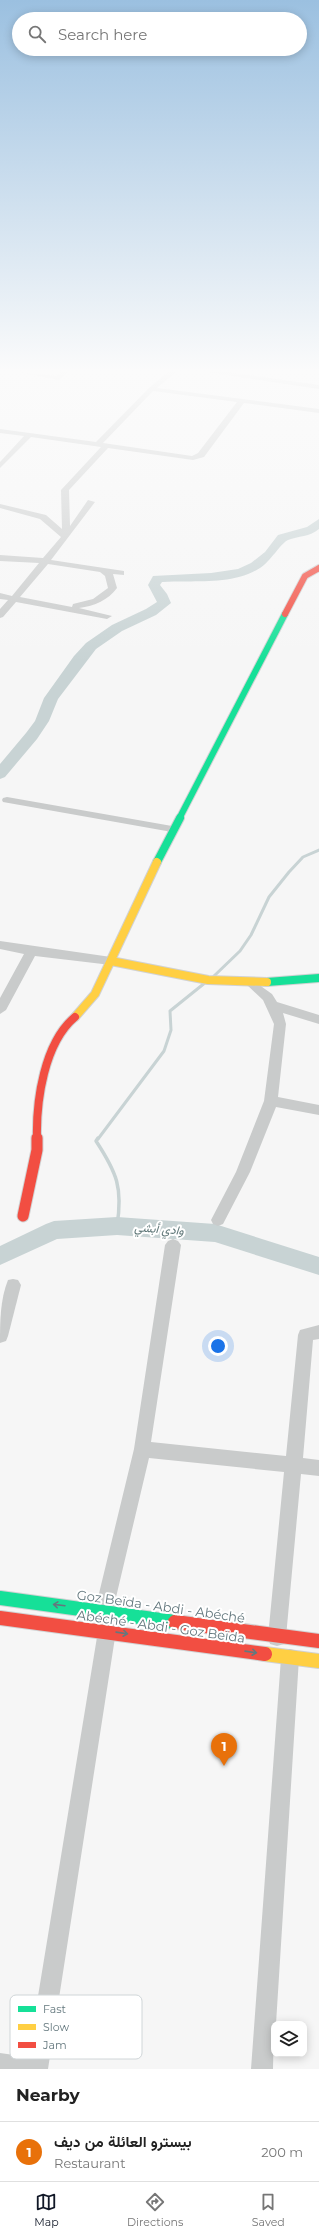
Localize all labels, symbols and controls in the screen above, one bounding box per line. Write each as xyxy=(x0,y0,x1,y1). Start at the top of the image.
search box xyxy=(12,12,307,56)
icon: search xyxy=(26,23,48,45)
text: Search here xyxy=(58,25,147,44)
water label: وادي أبشي xyxy=(134,1219,185,1241)
your location xyxy=(208,1336,228,1356)
street label: Goz Beïda - Abdi - Abéché xyxy=(76,1586,246,1626)
one-way arrow xyxy=(52,1601,65,1609)
street label: Abéché - Abdi - Goz Beïda xyxy=(76,1606,246,1646)
one-way arrow xyxy=(115,1629,128,1637)
one-way arrow xyxy=(244,1648,257,1656)
pin: 1 xyxy=(211,1733,237,1766)
legend xyxy=(10,1995,142,2059)
text: Fast xyxy=(43,2002,67,2016)
text: Slow xyxy=(43,2020,69,2034)
map controls xyxy=(271,2021,307,2057)
button: layers xyxy=(271,2021,307,2057)
text: Jam xyxy=(42,2038,67,2052)
text: Nearby xyxy=(16,2085,80,2105)
text: بيسترو العائلة من ديف xyxy=(54,2132,192,2151)
text: 1 xyxy=(26,2144,32,2160)
text: 200 m xyxy=(261,2144,303,2160)
text: Restaurant xyxy=(54,2155,125,2171)
tab: Map xyxy=(34,2191,59,2229)
tab: Directions xyxy=(127,2191,183,2229)
tab: Saved xyxy=(252,2191,285,2229)

